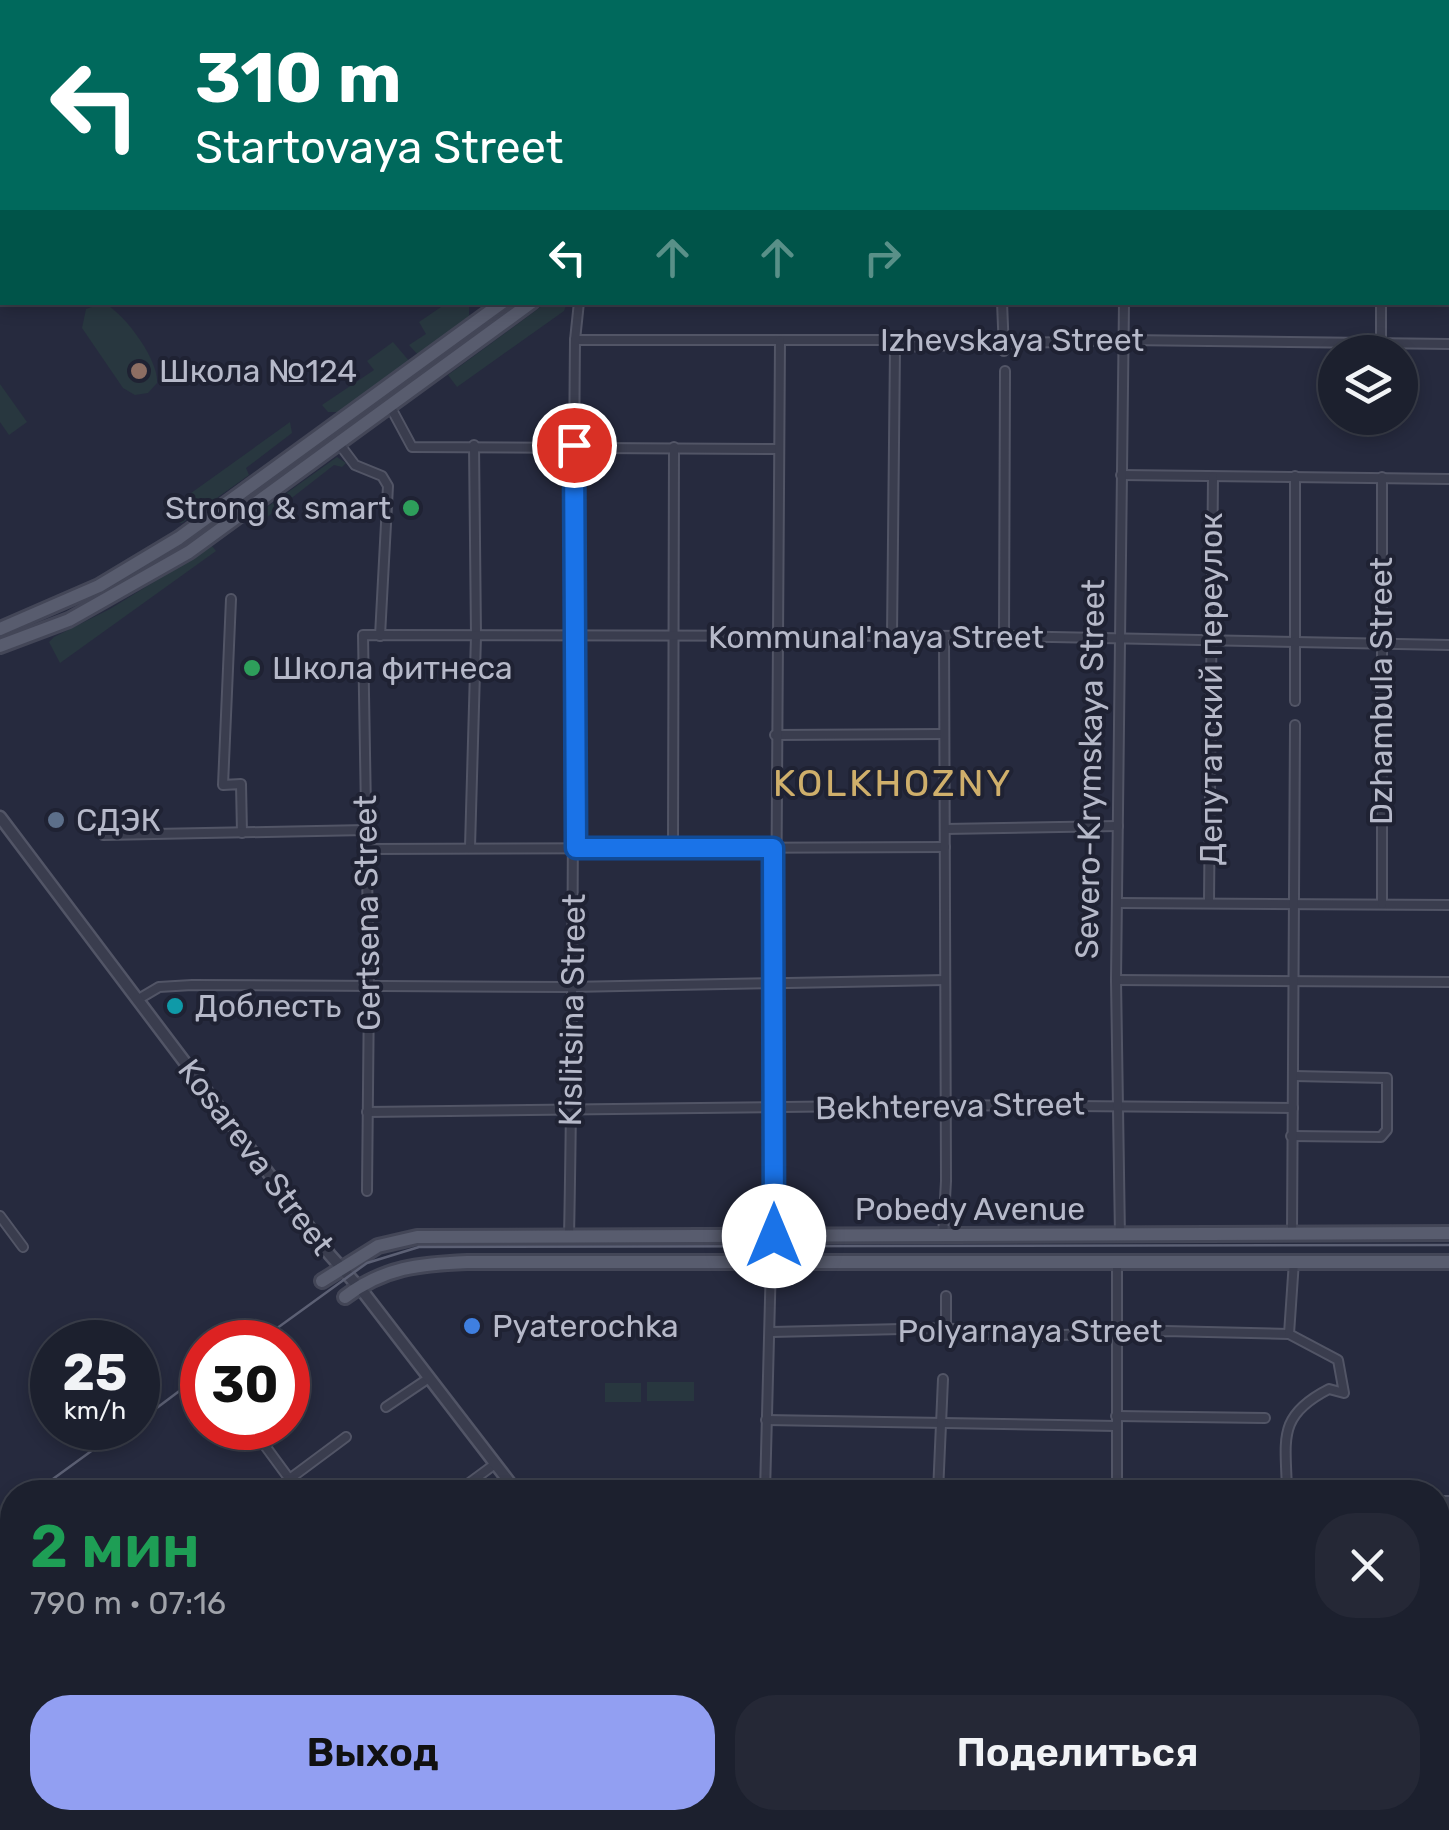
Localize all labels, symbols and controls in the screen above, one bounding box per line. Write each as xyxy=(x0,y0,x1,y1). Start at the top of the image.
text: 310 m xyxy=(195,37,402,120)
icon: left xyxy=(30,40,160,170)
text: Startovaya Street xyxy=(195,121,563,174)
icon: left xyxy=(540,230,595,285)
icon: ahead xyxy=(645,230,700,285)
icon: ahead xyxy=(750,230,805,285)
icon: right xyxy=(855,230,910,285)
street label: Izhevskaya Street xyxy=(880,321,1144,359)
map controls xyxy=(1318,335,1418,435)
button: layers xyxy=(1318,335,1418,435)
place label: Школа №124 xyxy=(159,352,357,390)
marker: Школа №124 xyxy=(128,360,150,382)
pin xyxy=(532,403,617,488)
icon: arrive xyxy=(547,418,602,473)
place label: Strong & smart xyxy=(165,489,391,527)
marker: Strong & smart xyxy=(400,497,422,519)
street label: Депутатский переулок xyxy=(1192,513,1230,865)
street label: Dzhambula Street xyxy=(1362,557,1400,825)
street label: Severo-Krymskaya Street xyxy=(1068,579,1112,959)
street label: Kommunal'naya Street xyxy=(708,618,1044,656)
place label: Школа фитнеса xyxy=(272,649,513,687)
marker: Школа фитнеса xyxy=(241,657,263,679)
district label: KOLKHOZNY xyxy=(773,760,1013,806)
street label: Gertsena Street xyxy=(346,795,388,1031)
place label: СДЭК xyxy=(76,801,161,839)
marker: СДЭК xyxy=(45,809,67,831)
street label: Kislitsina Street xyxy=(551,893,593,1127)
place label: Доблесть xyxy=(195,987,341,1025)
marker: Доблесть xyxy=(164,995,186,1017)
street label: Kosareva Street xyxy=(170,1052,342,1262)
street label: Bekhtereva Street xyxy=(815,1085,1085,1127)
position arrow xyxy=(722,1184,826,1288)
street label: Pobedy Avenue xyxy=(855,1190,1085,1228)
place label: Pyaterochka xyxy=(492,1307,679,1345)
street label: Polyarnaya Street xyxy=(897,1312,1163,1350)
marker: Pyaterochka xyxy=(461,1315,483,1337)
speed limit sign: 30 xyxy=(180,1320,310,1450)
text: 25 xyxy=(63,1343,127,1403)
text: km/h xyxy=(64,1396,126,1425)
text: 2 мин xyxy=(30,1511,200,1582)
button: close xyxy=(1315,1513,1420,1618)
text: 790 m · 07:16 xyxy=(30,1584,226,1622)
button: Выход xyxy=(30,1695,715,1810)
button: Поделиться xyxy=(735,1695,1420,1810)

